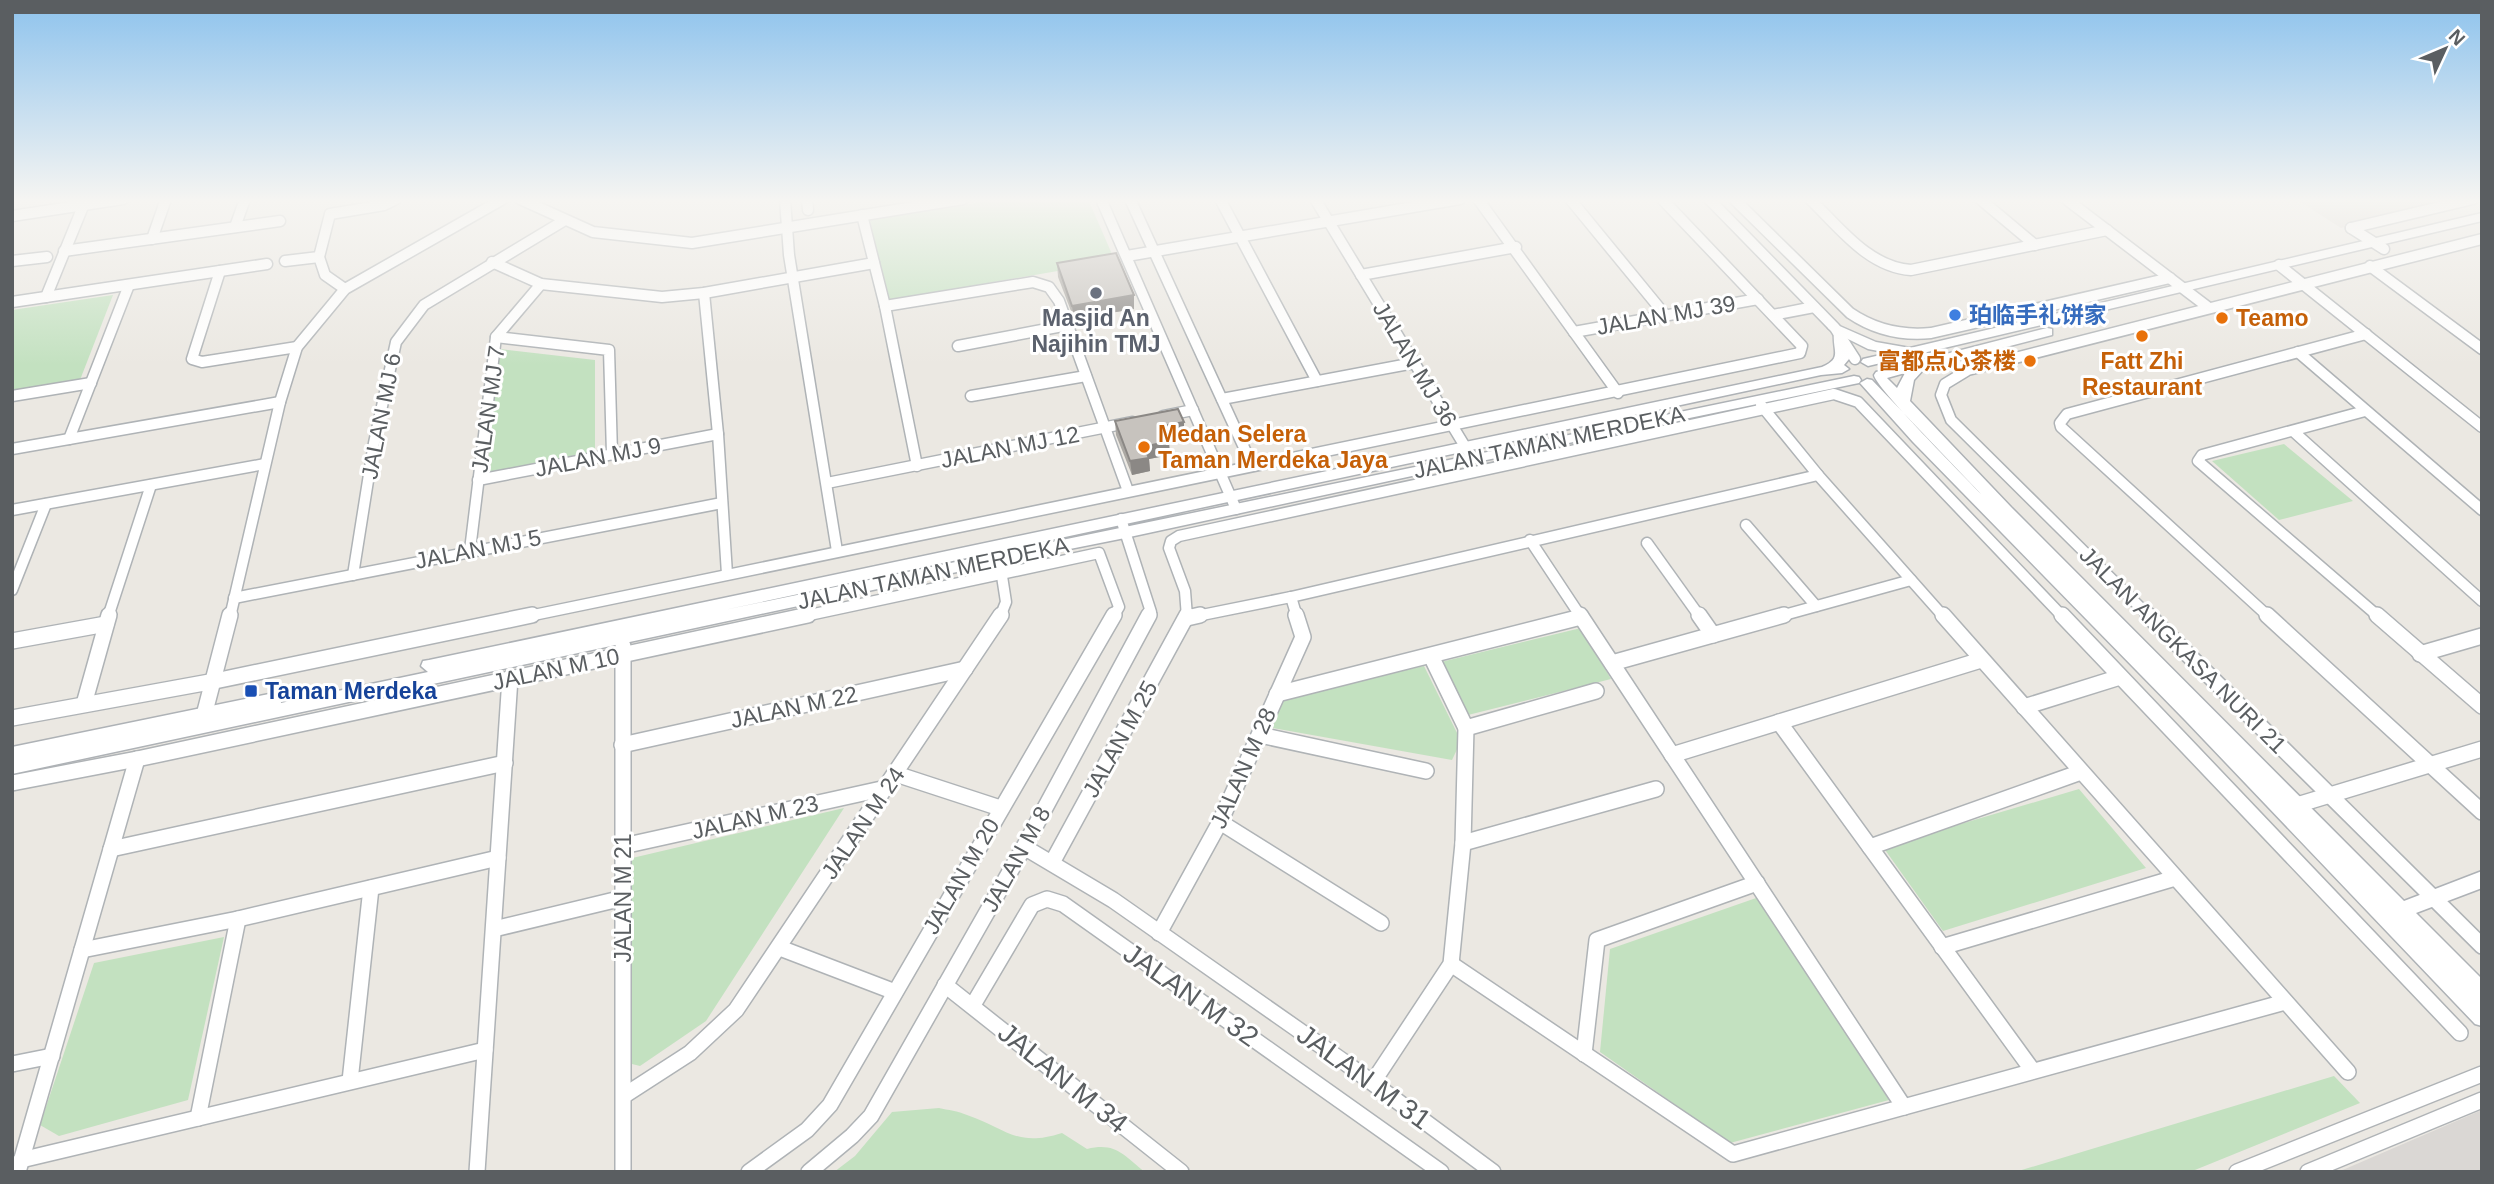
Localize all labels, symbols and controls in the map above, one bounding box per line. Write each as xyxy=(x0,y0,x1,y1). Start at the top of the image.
north arrow xyxy=(2410,14,2480,84)
text: N xyxy=(2445,25,2469,50)
marker: Masjid An Najihin TMJ xyxy=(1088,285,1104,301)
street label: JALAN MJ 39 xyxy=(1595,290,1737,340)
street label: JALAN MJ 36 xyxy=(1368,297,1462,431)
place label: 珀临手礼饼家 xyxy=(1969,302,2107,328)
place label: Masjid An Najihin TMJ xyxy=(1031,305,1161,357)
place label: Teamo xyxy=(2236,305,2308,331)
marker: 珀临手礼饼家 xyxy=(1947,307,1963,323)
marker: Teamo xyxy=(2214,310,2230,326)
marker: Fatt Zhi Restaurant xyxy=(2134,328,2150,344)
street label: JALAN MJ 7 xyxy=(466,344,510,474)
place label: 富都点心茶楼 xyxy=(1878,348,2016,374)
place label: Fatt Zhi Restaurant xyxy=(2082,348,2202,400)
street label: JALAN MJ 6 xyxy=(356,351,406,481)
marker: 富都点心茶楼 xyxy=(2022,353,2038,369)
street label: JALAN TAMAN MERDEKA xyxy=(1411,400,1688,483)
street label: JALAN MJ 12 xyxy=(939,421,1081,473)
place label: Medan Selera Taman Merdeka Jaya xyxy=(1158,421,1388,473)
street label: JALAN MJ 9 xyxy=(533,432,663,482)
marker: Medan Selera Taman Merdeka Jaya xyxy=(1136,439,1152,455)
street label: JALAN MJ 5 xyxy=(413,524,543,574)
street label: JALAN TAMAN MERDEKA xyxy=(795,531,1072,614)
street label: JALAN ANGKASA NURI 21 xyxy=(2074,541,2292,759)
street label: JALAN M 10 xyxy=(490,643,622,695)
street label: JALAN M 25 xyxy=(1077,676,1163,802)
place label: Taman Merdeka xyxy=(265,678,437,704)
street label: JALAN M 22 xyxy=(728,681,860,733)
marker: Taman Merdeka xyxy=(243,683,259,699)
street label: JALAN M 28 xyxy=(1205,704,1281,832)
street label: JALAN M 24 xyxy=(816,762,910,884)
street label: JALAN M 23 xyxy=(689,790,821,844)
street label: JALAN M 8 xyxy=(976,802,1056,916)
street label: JALAN M 20 xyxy=(917,814,1005,938)
street label: JALAN M 21 xyxy=(610,833,636,963)
street label: JALAN M 32 xyxy=(1118,937,1264,1053)
street label: JALAN M 34 xyxy=(992,1016,1134,1140)
street label: JALAN M 31 xyxy=(1291,1018,1437,1136)

